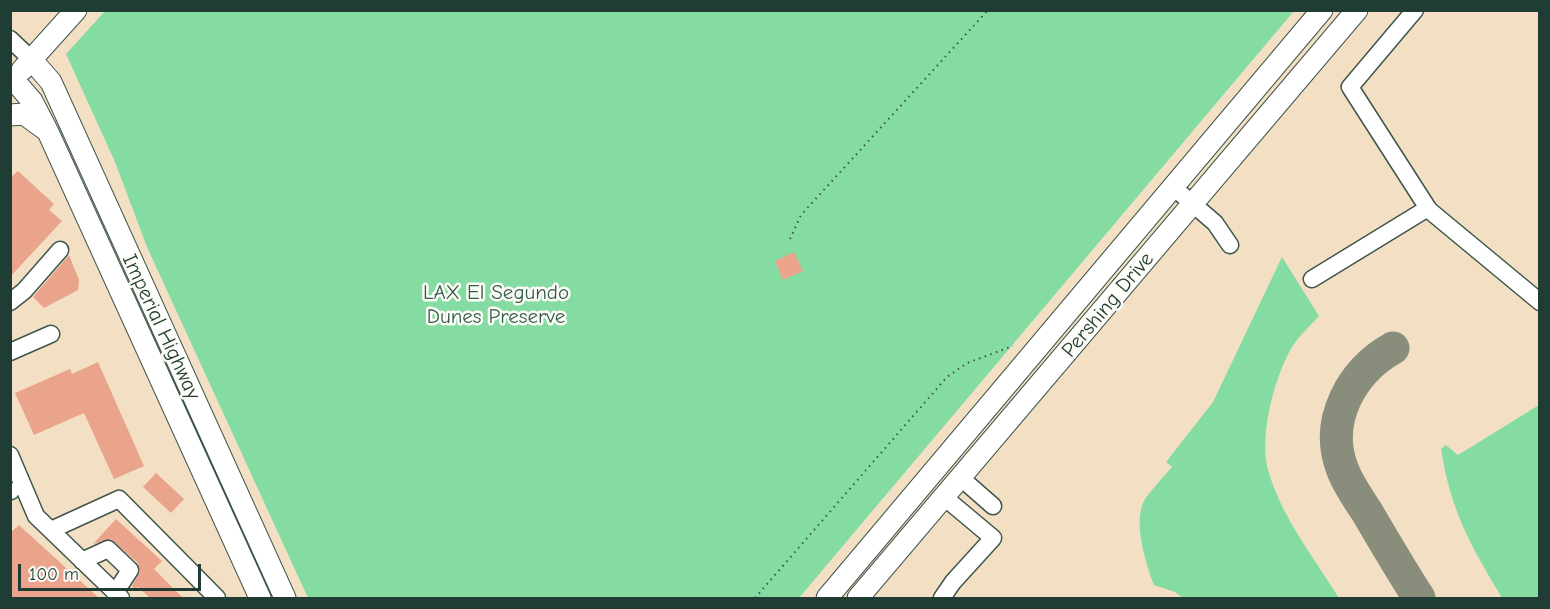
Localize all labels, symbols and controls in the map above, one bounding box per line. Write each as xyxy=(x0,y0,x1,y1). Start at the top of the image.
street label: Pershing Drive xyxy=(1057,247,1159,363)
street label: Imperial Highway xyxy=(116,250,206,404)
park label: LAX El Segundo Dunes Preserve xyxy=(423,280,569,330)
scale bar xyxy=(21,552,204,590)
text: 100 m xyxy=(29,564,79,585)

